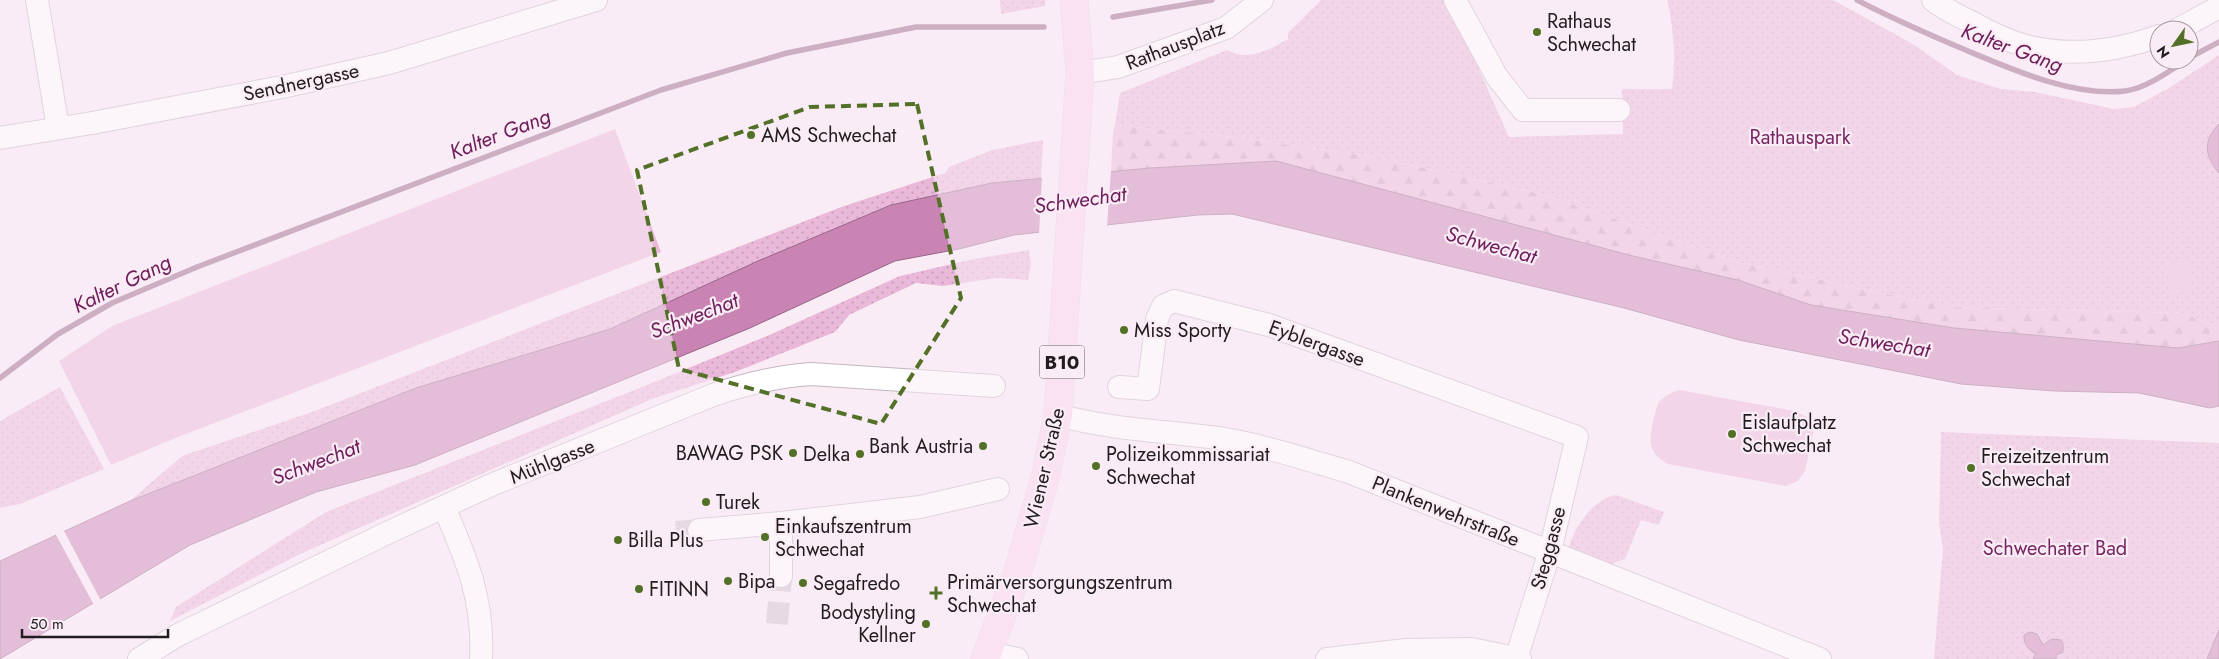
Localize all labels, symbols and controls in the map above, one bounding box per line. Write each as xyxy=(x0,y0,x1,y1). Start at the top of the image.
place label: Rathaus Schwechat xyxy=(1547,7,1636,59)
street label: Rathausplatz xyxy=(1121,13,1229,78)
water label: Kalter Gang xyxy=(1957,16,2067,80)
north arrow xyxy=(2149,20,2199,70)
marker: Rathaus Schwechat xyxy=(1531,26,1543,38)
text: N xyxy=(2152,42,2175,62)
street label: Sendnergasse xyxy=(240,56,362,109)
water label: Kalter Gang xyxy=(445,101,555,167)
place label: AMS Schwechat xyxy=(761,121,897,150)
park label: Rathauspark xyxy=(1750,123,1851,152)
marker: AMS Schwechat xyxy=(745,129,757,141)
water label: Schwechat xyxy=(1032,179,1129,221)
water label: Schwechat xyxy=(1442,219,1541,272)
water label: Kalter Gang xyxy=(68,247,177,321)
water label: Schwechat xyxy=(645,285,744,347)
street label: Eyblergasse xyxy=(1265,313,1369,374)
place label: Miss Sporty xyxy=(1134,316,1231,345)
water label: Schwechat xyxy=(1836,321,1933,365)
marker: Miss Sporty xyxy=(1118,324,1130,336)
road number: B10 xyxy=(1040,346,1084,378)
street label: Wiener Straße xyxy=(1017,405,1072,531)
place label: Eislaufplatz Schwechat xyxy=(1742,408,1836,460)
marker: Eislaufplatz Schwechat xyxy=(1726,428,1738,440)
water label: Schwechat xyxy=(267,431,366,493)
street label: Mühlgasse xyxy=(505,431,599,492)
place label: Bank Austria xyxy=(869,432,973,461)
place label: BAWAG PSK xyxy=(676,439,784,468)
place label: Delka xyxy=(803,440,850,469)
marker: Bank Austria xyxy=(977,440,989,452)
place label: Polizeikommissariat Schwechat xyxy=(1106,440,1270,492)
place label: Freizeitzentrum Schwechat xyxy=(1981,442,2109,494)
marker: BAWAG PSK xyxy=(787,447,799,459)
marker: Delka xyxy=(854,448,866,460)
marker: Polizeikommissariat Schwechat xyxy=(1090,460,1102,472)
marker: Freizeitzentrum Schwechat xyxy=(1965,462,1977,474)
street label: Plankenwehrstraße xyxy=(1368,469,1524,554)
place label: Turek xyxy=(716,488,760,517)
marker: Turek xyxy=(700,496,712,508)
street label: Steggasse xyxy=(1523,503,1573,593)
place label: Einkaufszentrum Schwechat xyxy=(775,512,912,564)
place label: Billa Plus xyxy=(628,526,703,555)
marker: Einkaufszentrum Schwechat xyxy=(759,531,771,543)
marker: Billa Plus xyxy=(612,534,624,546)
park label: Schwechater Bad xyxy=(1983,534,2127,563)
place label: Bipa xyxy=(738,567,775,596)
place label: Primärversorgungszentrum Schwechat xyxy=(947,568,1173,620)
place label: Segafredo xyxy=(813,569,900,598)
place label: FITINN xyxy=(649,575,709,604)
marker: Bipa xyxy=(722,575,734,587)
marker: Segafredo xyxy=(797,577,809,589)
marker: FITINN xyxy=(633,583,645,595)
marker: Primärversorgungszentrum Schwechat xyxy=(929,586,943,600)
place label: Bodystyling Kellner xyxy=(820,598,916,650)
scale bar xyxy=(22,606,169,638)
text: 50 m xyxy=(30,613,64,635)
marker: Bodystyling Kellner xyxy=(920,618,932,630)

